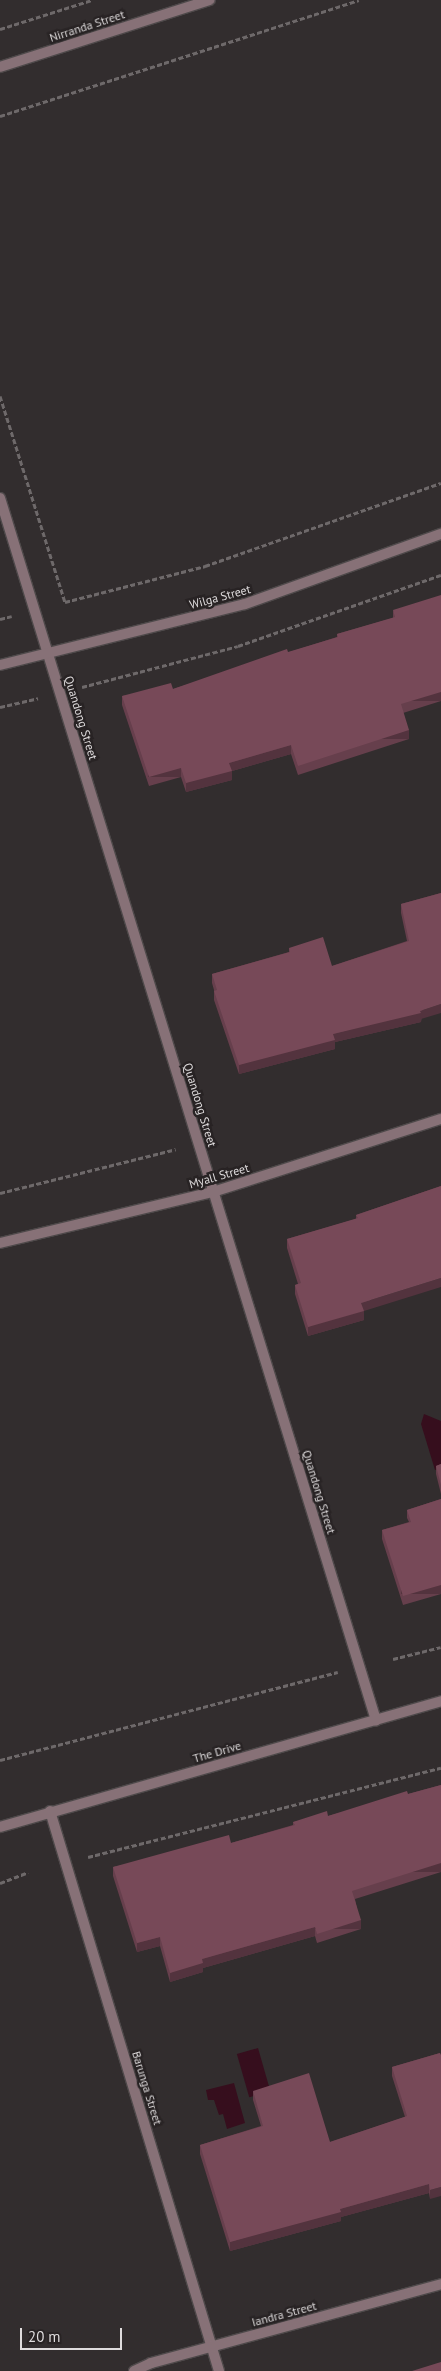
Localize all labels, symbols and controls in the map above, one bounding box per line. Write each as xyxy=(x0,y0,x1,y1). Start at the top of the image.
street label: Nirranda Street xyxy=(48,7,126,45)
street label: Wilga Street xyxy=(188,582,252,612)
street label: Quandong Street xyxy=(61,674,101,762)
street label: Quandong Street xyxy=(180,1061,220,1149)
street label: Myall Street xyxy=(187,1161,251,1191)
street label: Quandong Street xyxy=(299,1448,339,1536)
street label: The Drive xyxy=(191,1738,243,1766)
street label: Barunga Street xyxy=(129,2049,165,2127)
street label: Iandra Street xyxy=(250,2298,318,2330)
scale bar xyxy=(22,2318,125,2350)
text: 20 m xyxy=(28,2327,61,2346)

